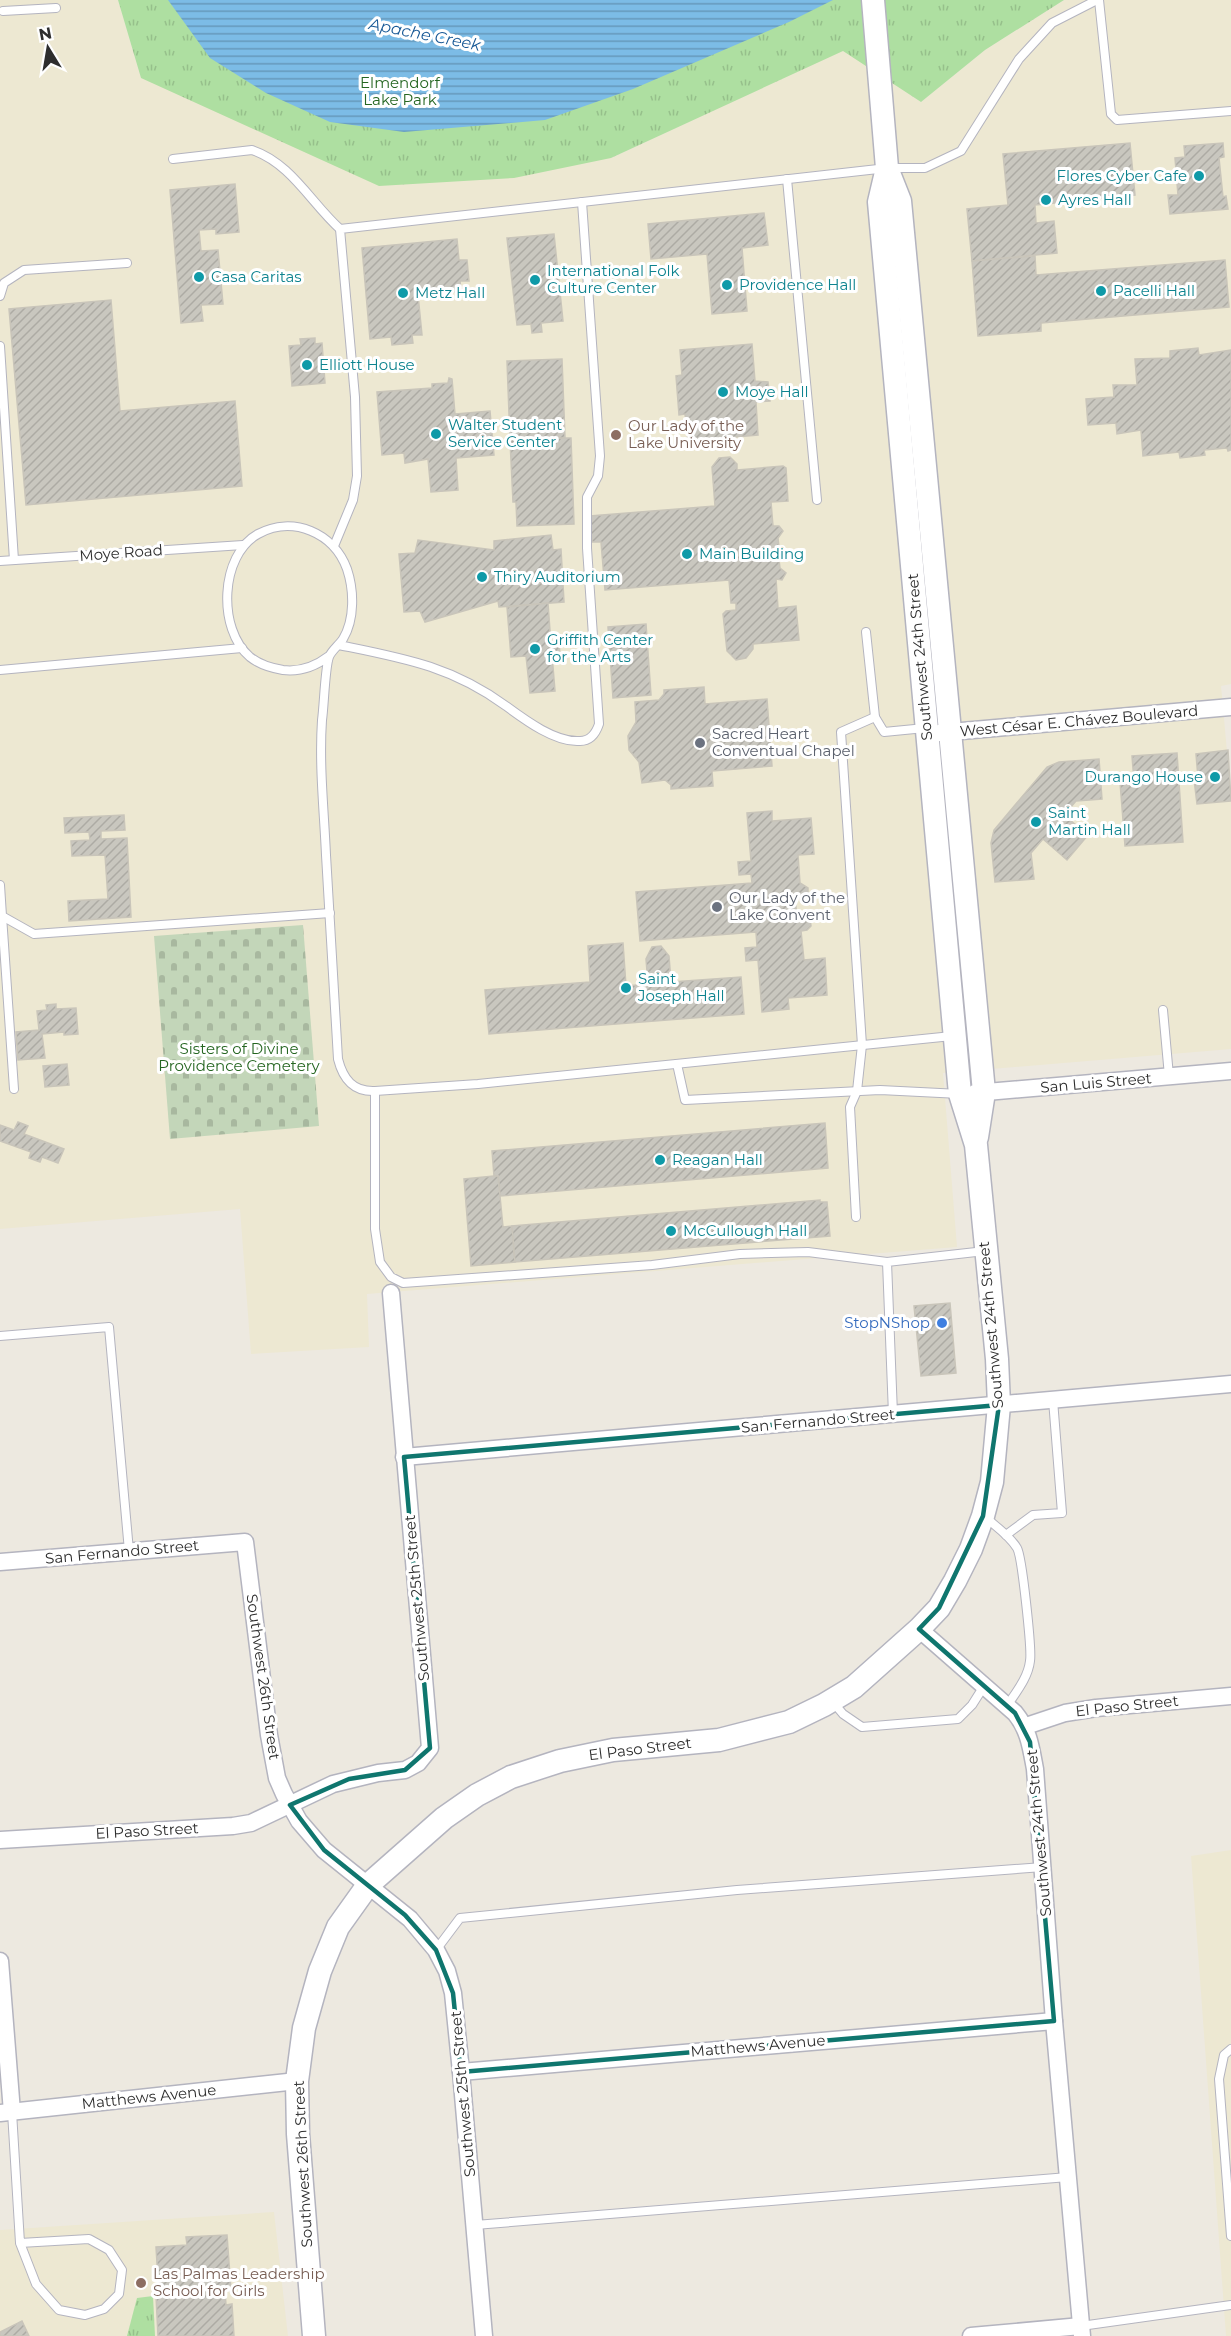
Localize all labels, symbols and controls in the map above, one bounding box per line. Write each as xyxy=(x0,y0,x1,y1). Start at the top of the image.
water label: Apache Creek xyxy=(367,14,484,55)
north arrow xyxy=(18,18,78,78)
text: N xyxy=(37,23,53,44)
park label: Elmendorf Lake Park xyxy=(360,73,441,109)
place label: Flores Cyber Cafe xyxy=(1057,166,1187,185)
marker: Flores Cyber Cafe xyxy=(1192,169,1206,183)
place label: Ayres Hall xyxy=(1058,190,1132,209)
marker: Ayres Hall xyxy=(1039,193,1053,207)
place label: International Folk Culture Center xyxy=(547,261,680,297)
place label: Casa Caritas xyxy=(211,267,302,286)
marker: Casa Caritas xyxy=(192,270,206,284)
marker: International Folk Culture Center xyxy=(528,273,542,287)
place label: Providence Hall xyxy=(739,275,856,294)
marker: Providence Hall xyxy=(720,278,734,292)
place label: Pacelli Hall xyxy=(1113,281,1195,300)
place label: Metz Hall xyxy=(415,283,485,302)
marker: Pacelli Hall xyxy=(1094,284,1108,298)
marker: Metz Hall xyxy=(396,286,410,300)
place label: Elliott House xyxy=(319,355,415,374)
marker: Elliott House xyxy=(300,358,314,372)
place label: Moye Hall xyxy=(735,382,809,401)
marker: Moye Hall xyxy=(716,385,730,399)
place label: Walter Student Service Center xyxy=(448,415,562,451)
place label: Our Lady of the Lake University xyxy=(628,416,744,452)
marker: Walter Student Service Center xyxy=(429,427,443,441)
marker: Our Lady of the Lake University xyxy=(609,428,623,442)
street label: Moye Road xyxy=(79,540,163,565)
place label: Main Building xyxy=(699,544,804,563)
marker: Main Building xyxy=(680,547,694,561)
place label: Thiry Auditorium xyxy=(494,567,621,586)
marker: Thiry Auditorium xyxy=(475,570,489,584)
street label: Southwest 24th Street xyxy=(903,573,936,741)
place label: Griffith Center for the Arts xyxy=(547,630,653,666)
marker: Griffith Center for the Arts xyxy=(528,642,542,656)
street label: West César E. Chávez Boulevard xyxy=(959,701,1199,740)
place label: Sacred Heart Conventual Chapel xyxy=(712,724,855,760)
marker: Sacred Heart Conventual Chapel xyxy=(693,736,707,750)
place label: Durango House xyxy=(1084,767,1203,786)
marker: Durango House xyxy=(1208,770,1222,784)
place label: Saint Martin Hall xyxy=(1048,803,1131,839)
marker: Saint Martin Hall xyxy=(1029,815,1043,829)
place label: Our Lady of the Lake Convent xyxy=(729,888,845,924)
marker: Our Lady of the Lake Convent xyxy=(710,900,724,914)
place label: Saint Joseph Hall xyxy=(637,969,725,1005)
marker: Saint Joseph Hall xyxy=(619,981,633,995)
park label: Sisters of Divine Providence Cemetery xyxy=(158,1039,321,1075)
street label: San Luis Street xyxy=(1040,1068,1152,1097)
place label: Reagan Hall xyxy=(672,1150,763,1169)
marker: Reagan Hall xyxy=(653,1153,667,1167)
place label: McCullough Hall xyxy=(683,1221,807,1240)
marker: McCullough Hall xyxy=(664,1224,678,1238)
street label: Southwest 24th Street xyxy=(974,1241,1007,1409)
place label: StopNShop xyxy=(844,1313,930,1332)
marker: StopNShop xyxy=(935,1316,949,1330)
street label: San Fernando Street xyxy=(740,1404,896,1437)
street label: Southwest 25th Street xyxy=(400,1514,433,1682)
street label: San Fernando Street xyxy=(44,1535,200,1568)
street label: Southwest 26th Street xyxy=(242,1593,285,1761)
street label: El Paso Street xyxy=(1075,1691,1179,1720)
street label: El Paso Street xyxy=(587,1733,692,1764)
street label: Southwest 24th Street xyxy=(1022,1749,1055,1917)
street label: El Paso Street xyxy=(95,1818,199,1843)
street label: Southwest 25th Street xyxy=(446,2010,479,2178)
street label: Matthews Avenue xyxy=(690,2030,826,2061)
street label: Matthews Avenue xyxy=(81,2080,217,2113)
street label: Southwest 26th Street xyxy=(289,2080,316,2248)
place label: Las Palmas Leadership School for Girls xyxy=(153,2264,325,2300)
marker: Las Palmas Leadership School for Girls xyxy=(134,2276,148,2290)

